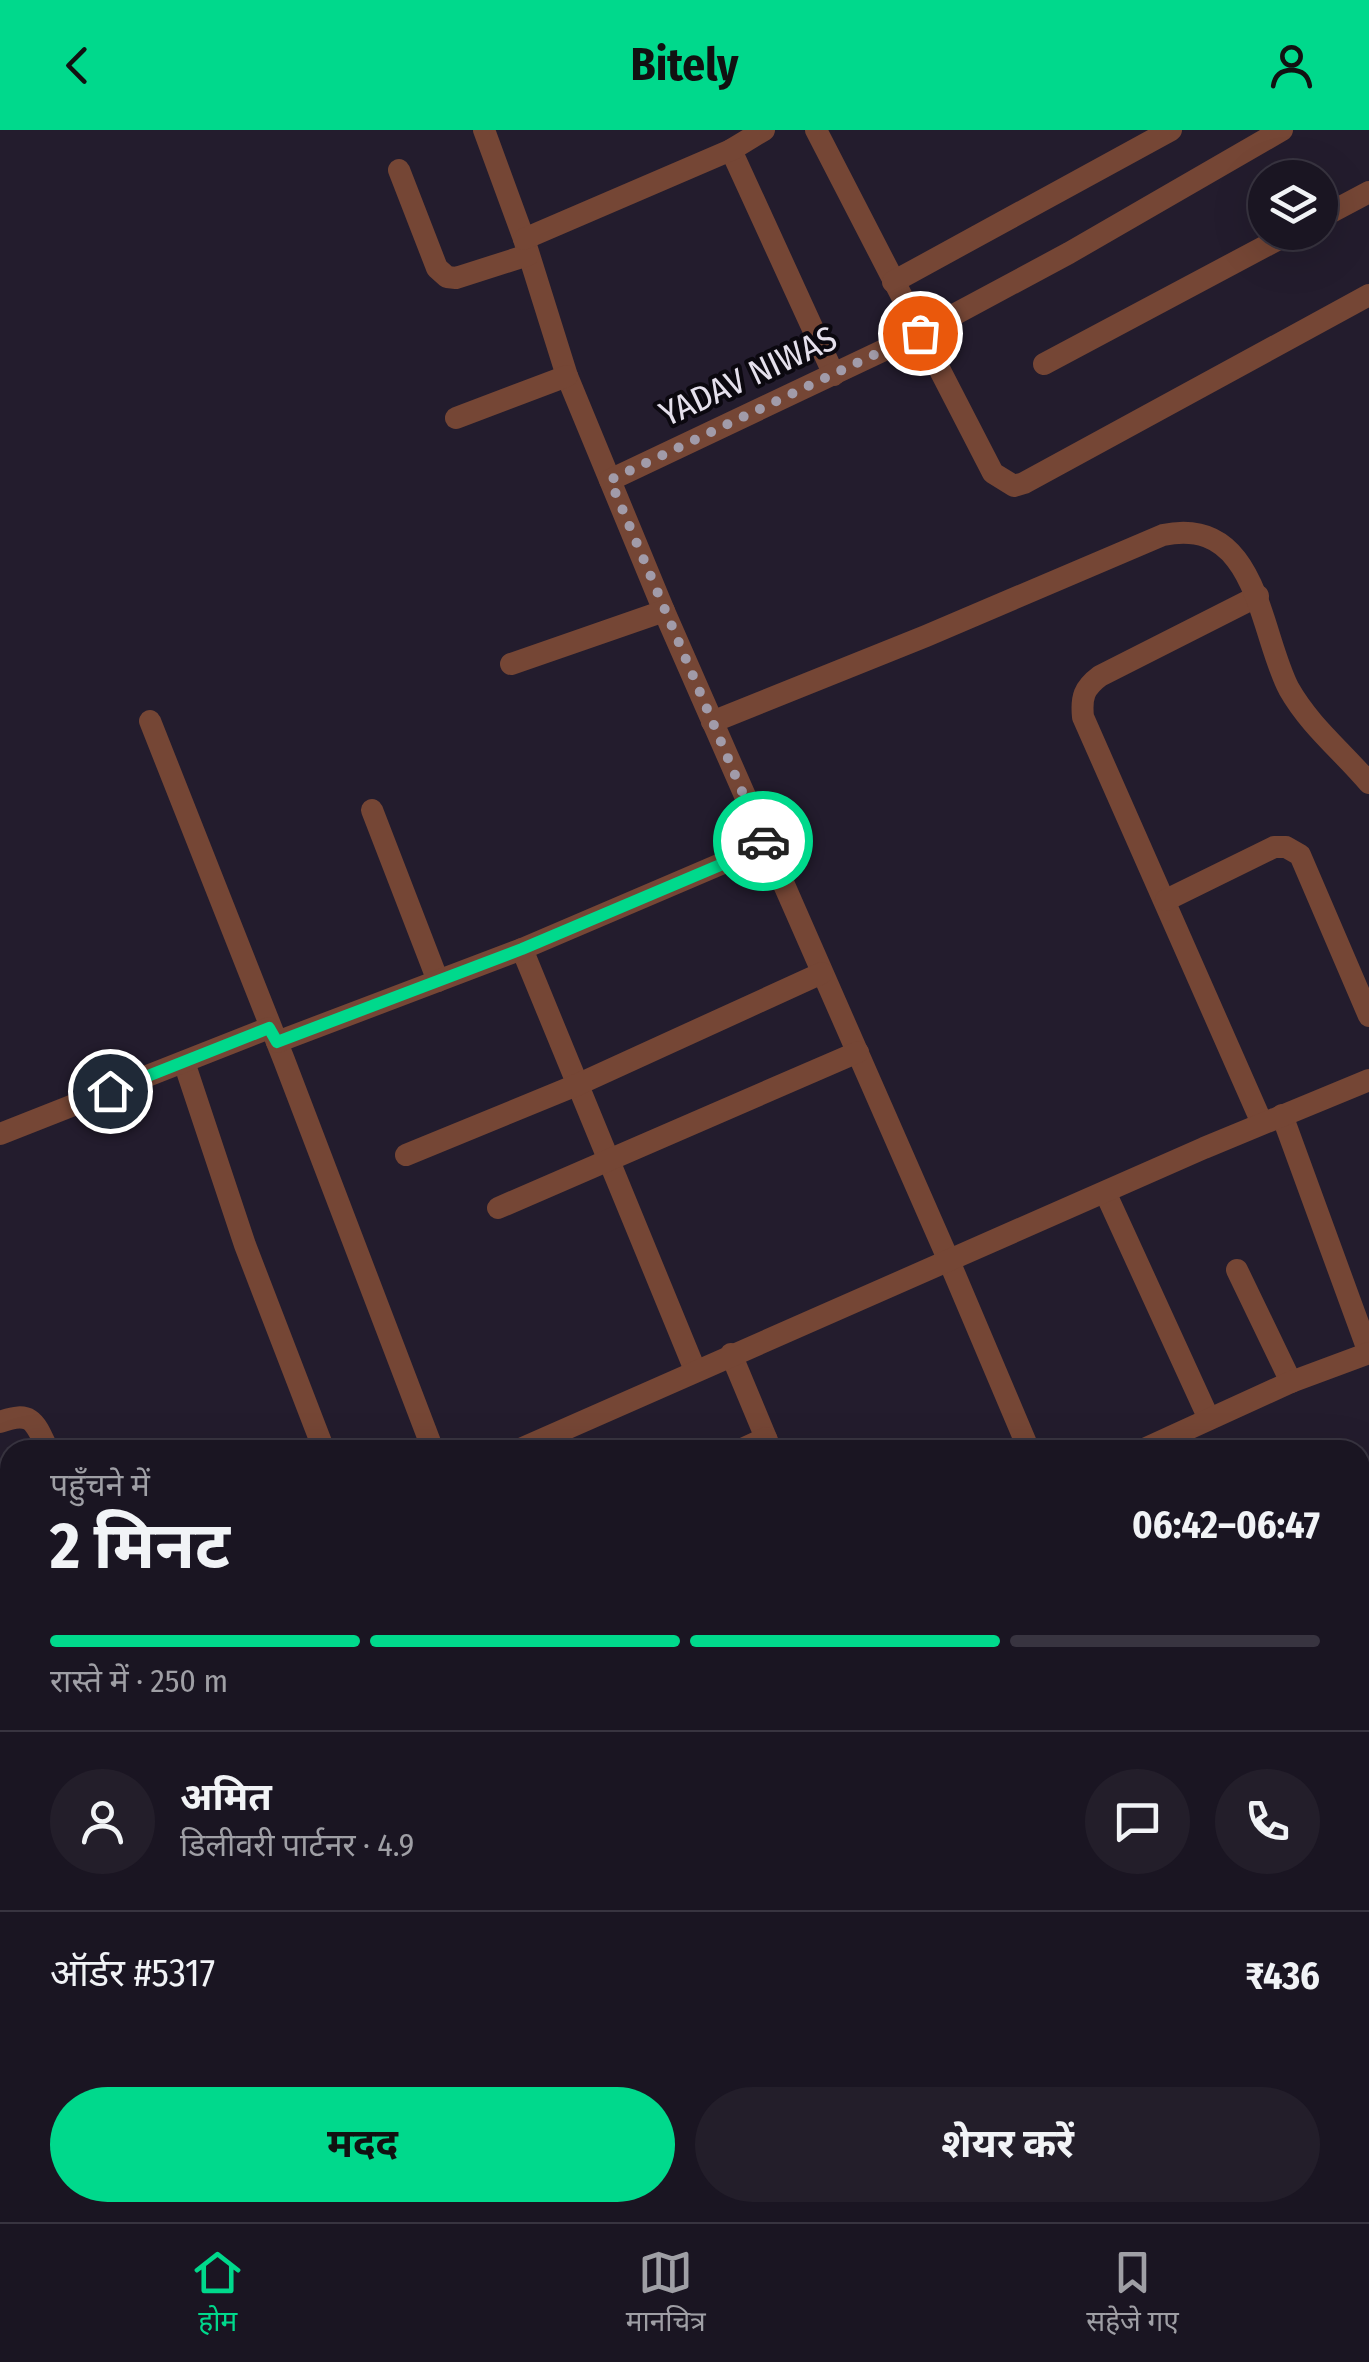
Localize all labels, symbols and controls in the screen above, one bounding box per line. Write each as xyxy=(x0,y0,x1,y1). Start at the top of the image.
icon: back xyxy=(50,38,105,93)
text: Bitely xyxy=(631,38,738,92)
icon: person xyxy=(1264,38,1319,93)
map controls xyxy=(1248,160,1338,250)
button: layers xyxy=(1248,160,1338,250)
pin xyxy=(878,291,963,376)
icon: bag xyxy=(893,306,948,361)
street label: YADAV NIWAS xyxy=(653,317,843,435)
courier xyxy=(713,791,813,891)
icon: car xyxy=(736,814,791,869)
pin xyxy=(68,1049,153,1134)
icon: home xyxy=(83,1064,138,1119)
text: पहुँचने में xyxy=(50,1466,150,1504)
text: 06:42–06:47 xyxy=(1132,1502,1320,1548)
text: 2 मिनट xyxy=(50,1507,230,1585)
text: रास्ते में · 250 m xyxy=(50,1662,228,1700)
button: person xyxy=(50,1769,155,1874)
button: chat xyxy=(1085,1769,1190,1874)
button: phone xyxy=(1215,1769,1320,1874)
text: अमित xyxy=(180,1774,272,1820)
text: डिलीवरी पार्टनर · 4.9 xyxy=(180,1826,414,1864)
text: ऑर्डर #5317 xyxy=(50,1950,215,1996)
text: ₹436 xyxy=(1245,1953,1320,1999)
button: मदद xyxy=(50,2087,675,2202)
button: शेयर करें xyxy=(695,2087,1320,2202)
tab: होम xyxy=(190,2245,245,2342)
tab: मानचित्र xyxy=(626,2245,706,2342)
tab: सहेजे गए xyxy=(1086,2245,1179,2342)

